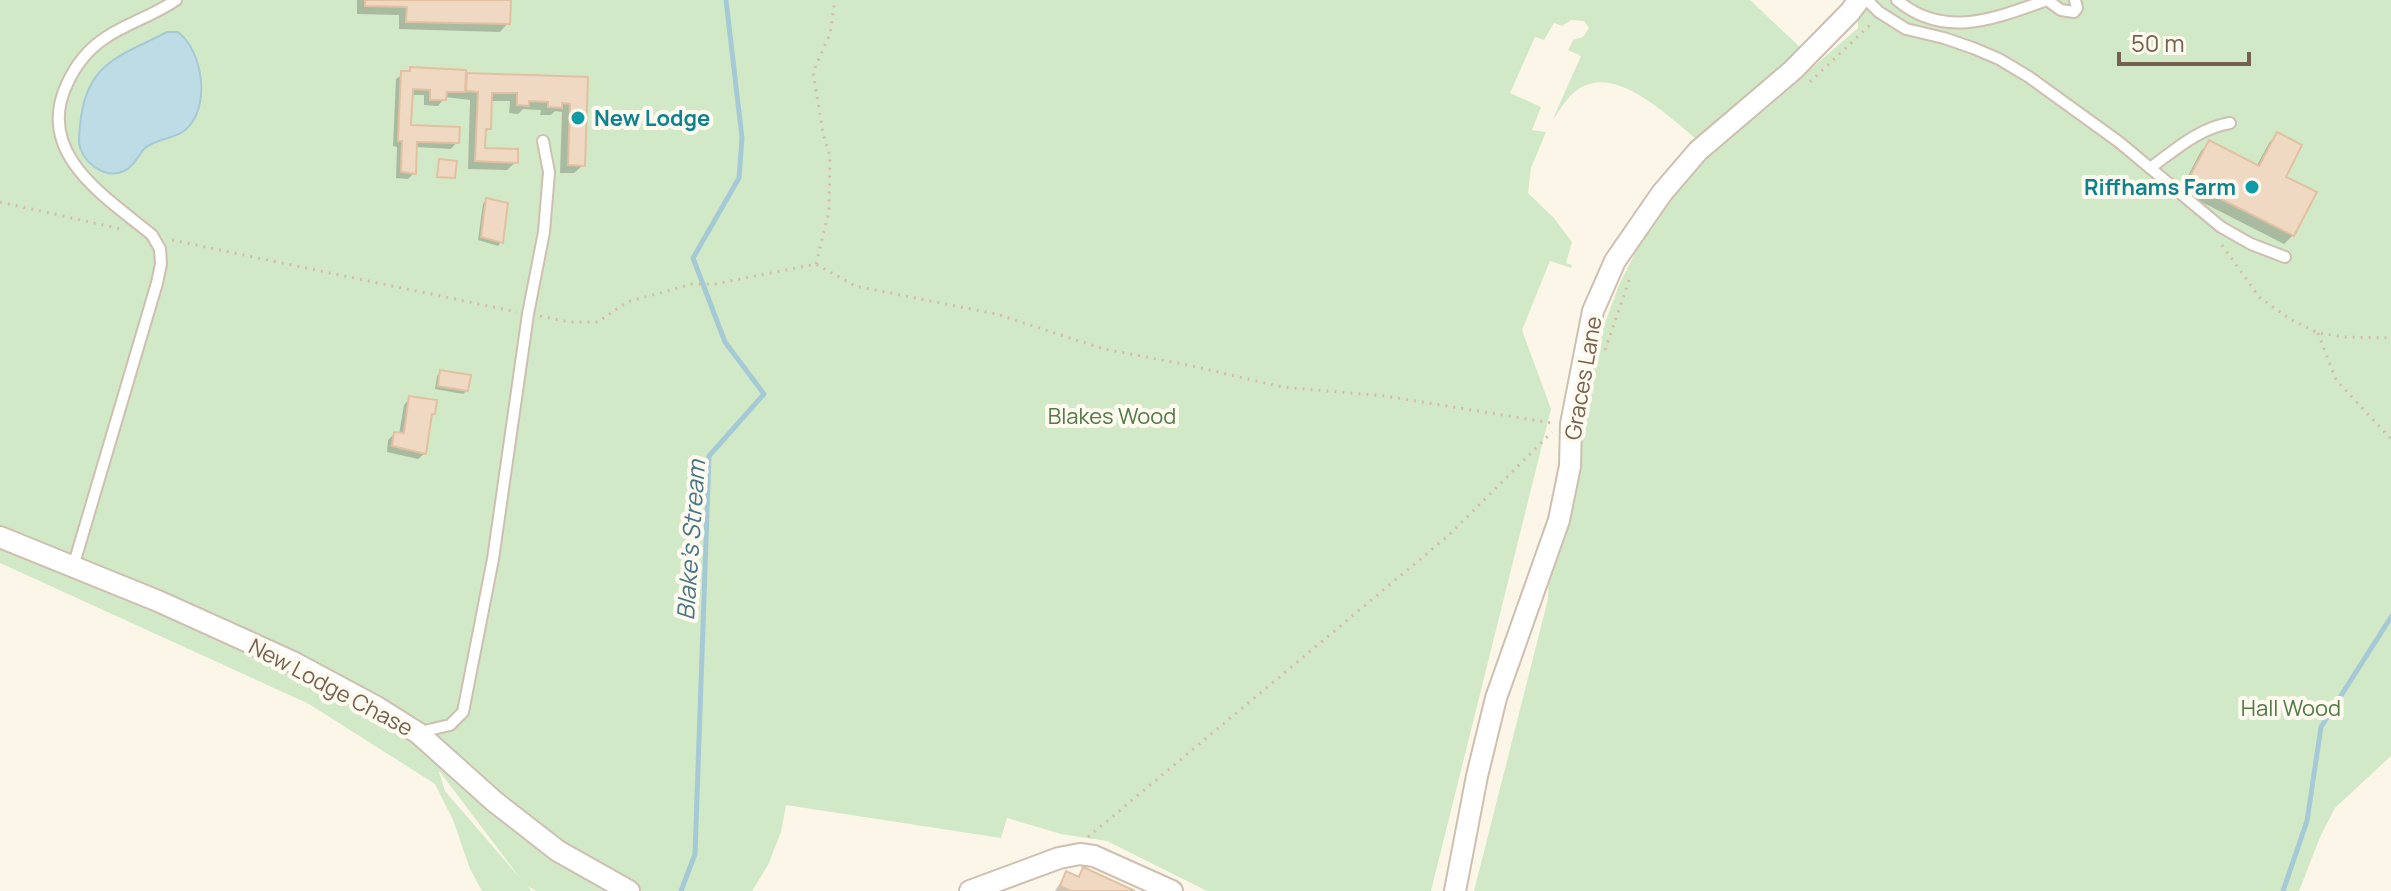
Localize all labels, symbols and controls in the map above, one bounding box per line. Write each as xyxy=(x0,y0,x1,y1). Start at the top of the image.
scale bar xyxy=(2119,16,2249,66)
text: 50 m xyxy=(2131,26,2185,59)
place label: New Lodge xyxy=(594,103,710,133)
marker: New Lodge xyxy=(569,109,587,127)
place label: Riffhams Farm xyxy=(2084,172,2236,202)
marker: Riffhams Farm xyxy=(2243,178,2261,196)
street label: Graces Lane xyxy=(1557,314,1609,442)
park label: Blakes Wood xyxy=(1048,401,1176,431)
water label: Blake's Stream xyxy=(668,457,712,621)
street label: New Lodge Chase xyxy=(244,631,418,743)
park label: Hall Wood xyxy=(2241,693,2341,723)

